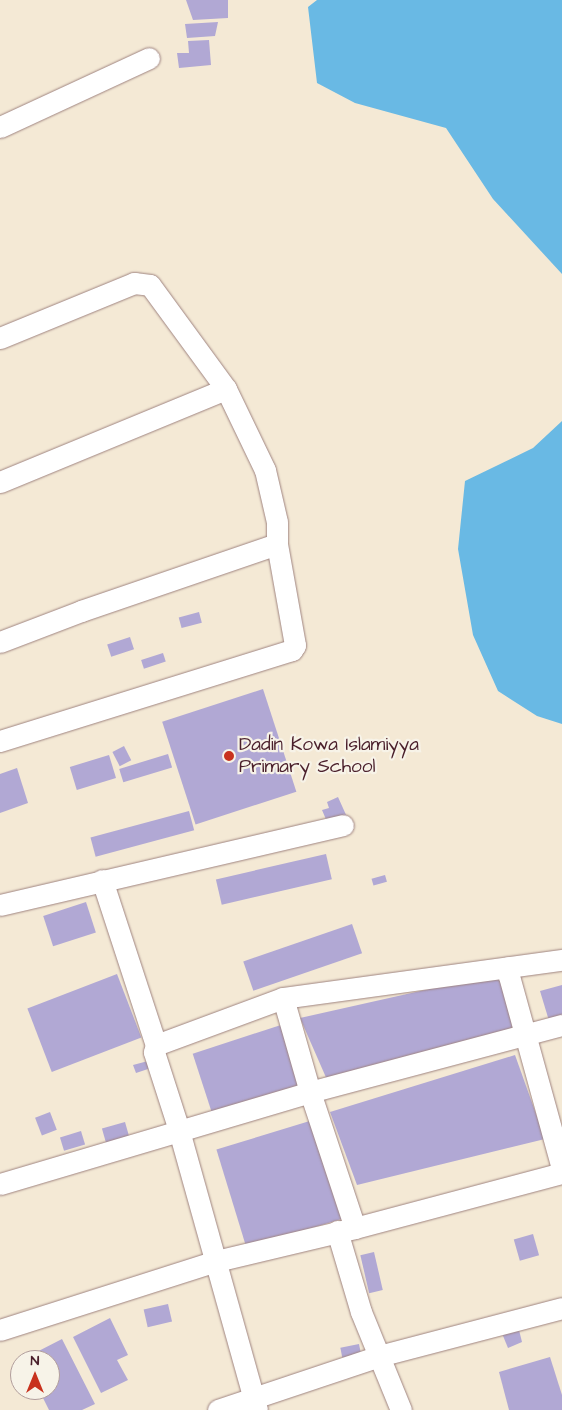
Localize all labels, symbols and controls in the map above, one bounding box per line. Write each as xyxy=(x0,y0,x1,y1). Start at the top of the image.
place label: Dadin Kowa Islamiyya Primary School xyxy=(239,734,419,778)
marker: Dadin Kowa Islamiyya Primary School xyxy=(223,750,235,762)
north arrow xyxy=(10,1350,60,1400)
text: N xyxy=(31,1351,39,1371)

